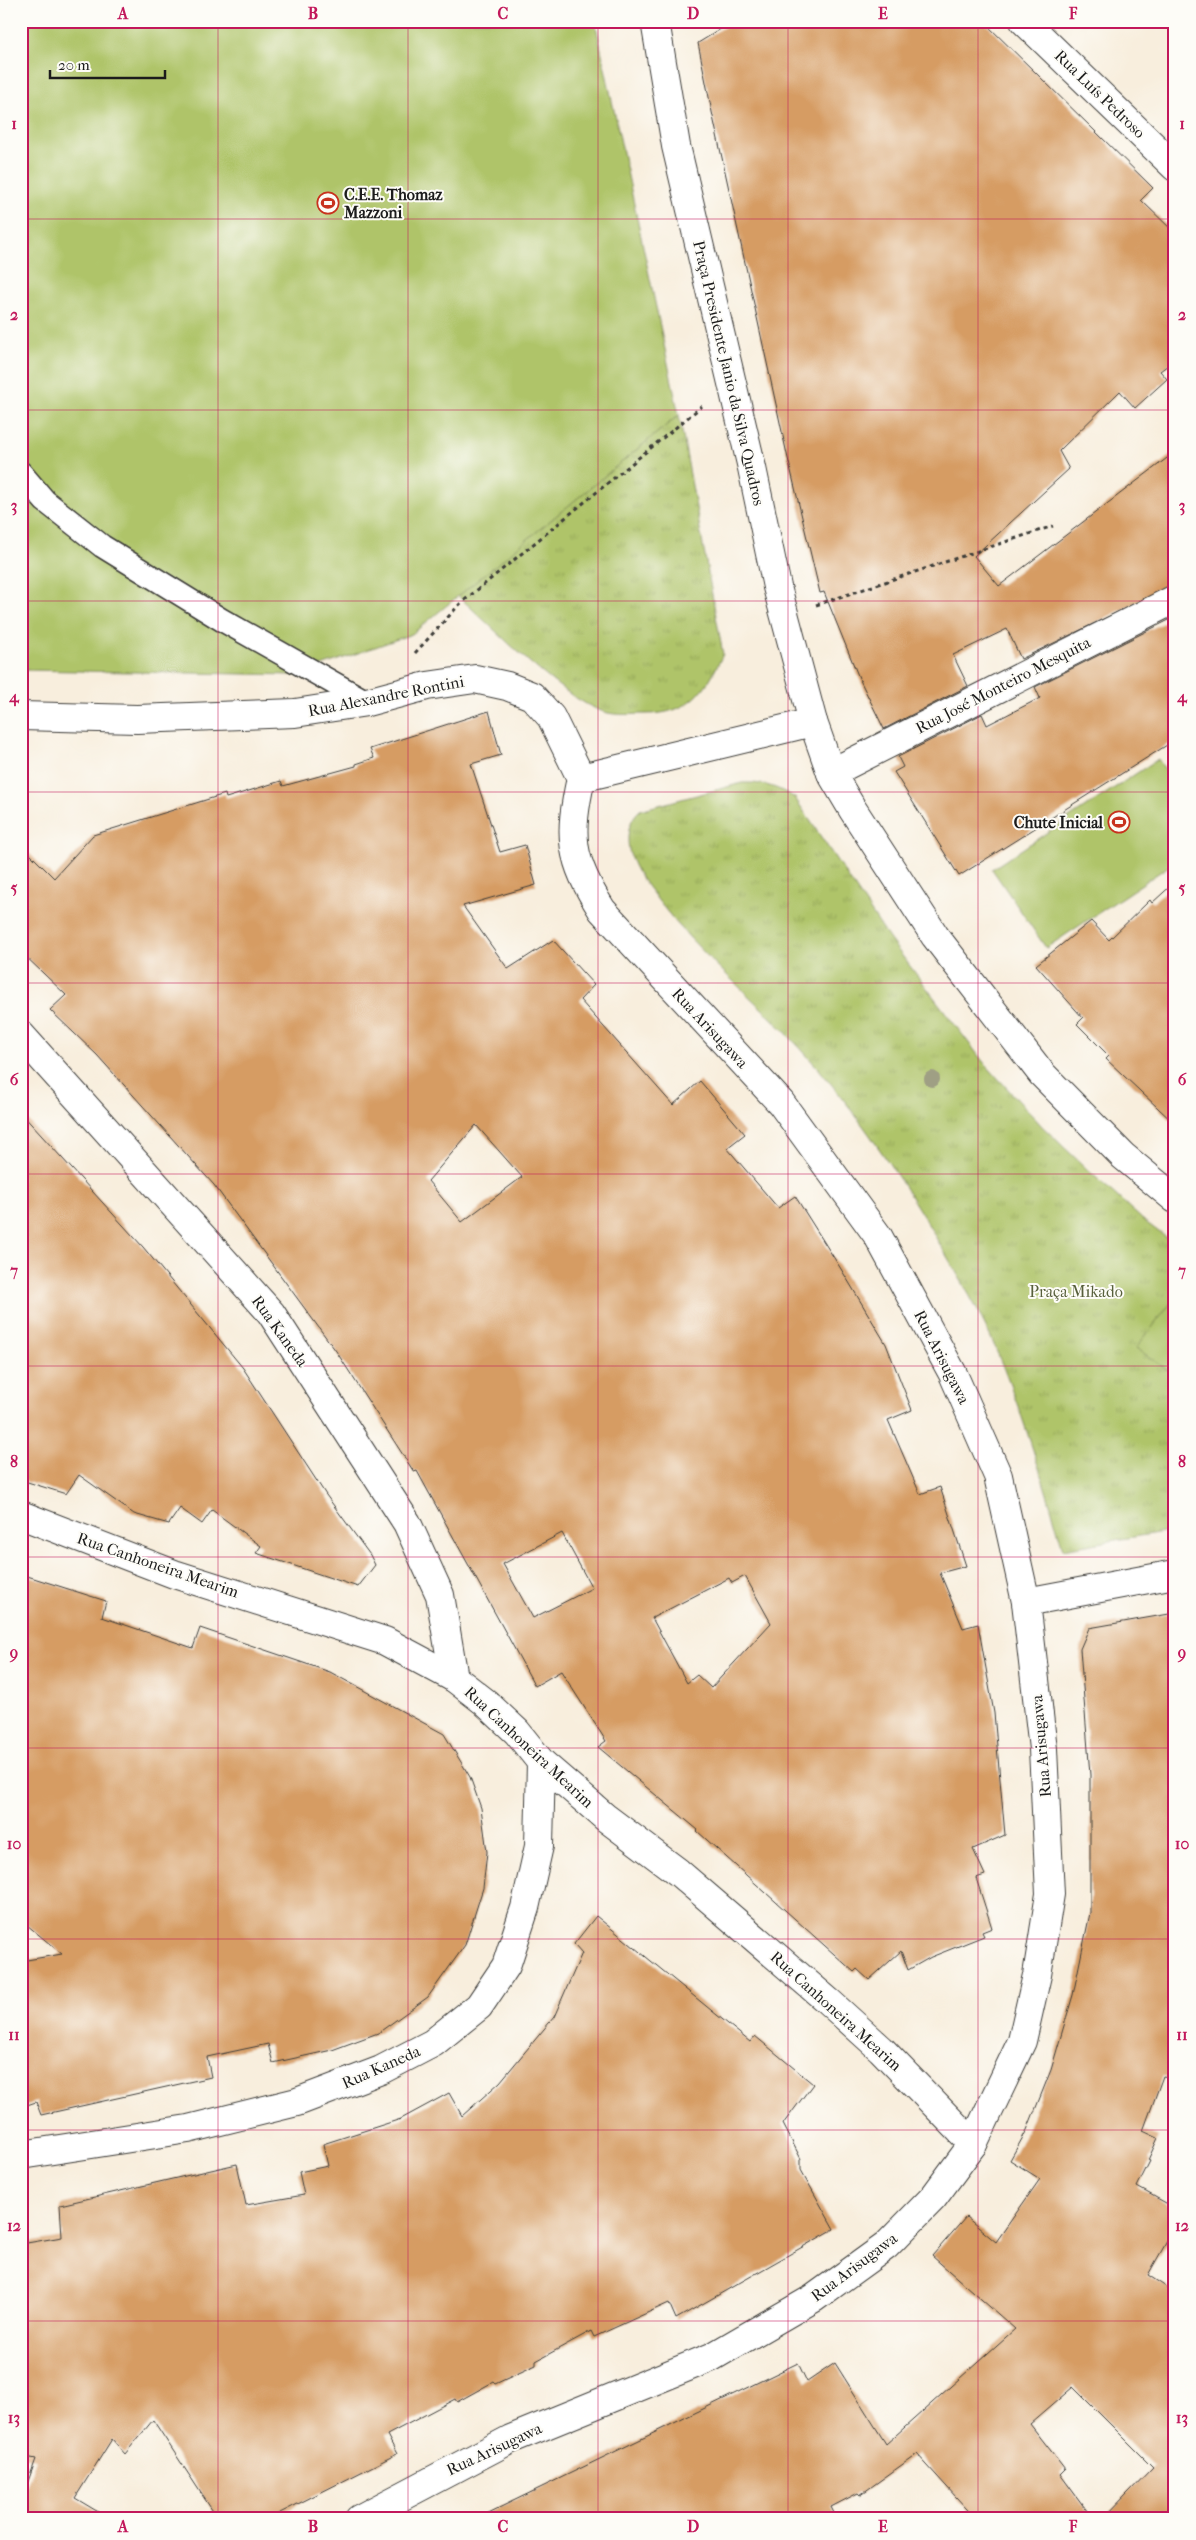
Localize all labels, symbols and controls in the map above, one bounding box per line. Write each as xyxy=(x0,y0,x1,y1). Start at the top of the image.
text: A xyxy=(117,4,129,23)
text: B xyxy=(308,4,318,23)
text: C xyxy=(498,4,509,23)
text: D xyxy=(687,4,699,23)
text: E xyxy=(878,4,888,23)
text: F xyxy=(1068,4,1078,23)
street label: Rua Luís Pedroso xyxy=(1051,46,1149,142)
scale bar xyxy=(50,48,165,80)
text: 20 m xyxy=(58,56,90,74)
text: 1 xyxy=(11,114,17,133)
text: 1 xyxy=(1179,114,1185,133)
place label: C.E.E. Thomaz Mazzoni xyxy=(343,185,444,222)
sports icon: C.E.E. Thomaz Mazzoni xyxy=(316,191,340,215)
street label: Praça Presidente Janio da Silva Quadros xyxy=(689,239,769,507)
text: 2 xyxy=(10,305,18,324)
text: 2 xyxy=(1178,305,1186,324)
text: 3 xyxy=(11,496,17,516)
text: 3 xyxy=(1179,496,1185,516)
street label: Rua José Monteiro Mesquita xyxy=(912,632,1094,737)
street label: Rua Alexandre Rontini xyxy=(306,672,466,720)
text: 4 xyxy=(8,687,20,707)
text: 4 xyxy=(1176,687,1188,707)
sports icon: Chute Inicial xyxy=(1107,810,1131,834)
place label: Chute Inicial xyxy=(1014,813,1104,832)
text: 5 xyxy=(11,878,18,897)
text: 5 xyxy=(1179,878,1186,897)
street label: Rua Arisugawa xyxy=(668,984,752,1073)
text: 6 xyxy=(10,1070,19,1089)
text: 6 xyxy=(1178,1070,1187,1089)
text: 7 xyxy=(9,1261,18,1280)
text: 7 xyxy=(1177,1261,1186,1280)
park label: Praça Mikado xyxy=(1029,1282,1123,1301)
street label: Rua Kaneda xyxy=(248,1292,313,1371)
street label: Rua Arisugawa xyxy=(910,1307,974,1408)
text: 8 xyxy=(10,1452,18,1471)
text: 8 xyxy=(1178,1452,1186,1471)
street label: Rua Canhoneira Mearim xyxy=(75,1528,242,1602)
text: 9 xyxy=(9,1643,18,1663)
text: 9 xyxy=(1177,1643,1186,1663)
street label: Rua Canhoneira Mearim xyxy=(460,1682,598,1812)
street label: Rua Arisugawa xyxy=(1027,1693,1055,1798)
text: 10 xyxy=(7,1834,21,1853)
text: 10 xyxy=(1175,1834,1189,1853)
street label: Rua Canhoneira Mearim xyxy=(767,1947,906,2075)
text: 11 xyxy=(8,2025,20,2044)
text: 11 xyxy=(1176,2025,1188,2044)
street label: Rua Kaneda xyxy=(339,2041,424,2093)
text: 12 xyxy=(7,2216,21,2235)
text: 12 xyxy=(1175,2216,1189,2235)
street label: Rua Arisugawa xyxy=(807,2228,901,2306)
text: 13 xyxy=(8,2408,20,2428)
text: 13 xyxy=(1176,2408,1188,2428)
street label: Rua Arisugawa xyxy=(443,2418,545,2479)
text: A xyxy=(117,2517,129,2536)
text: B xyxy=(308,2517,318,2536)
text: C xyxy=(498,2517,509,2536)
text: D xyxy=(687,2517,699,2536)
text: E xyxy=(878,2517,888,2536)
text: F xyxy=(1068,2517,1078,2536)

